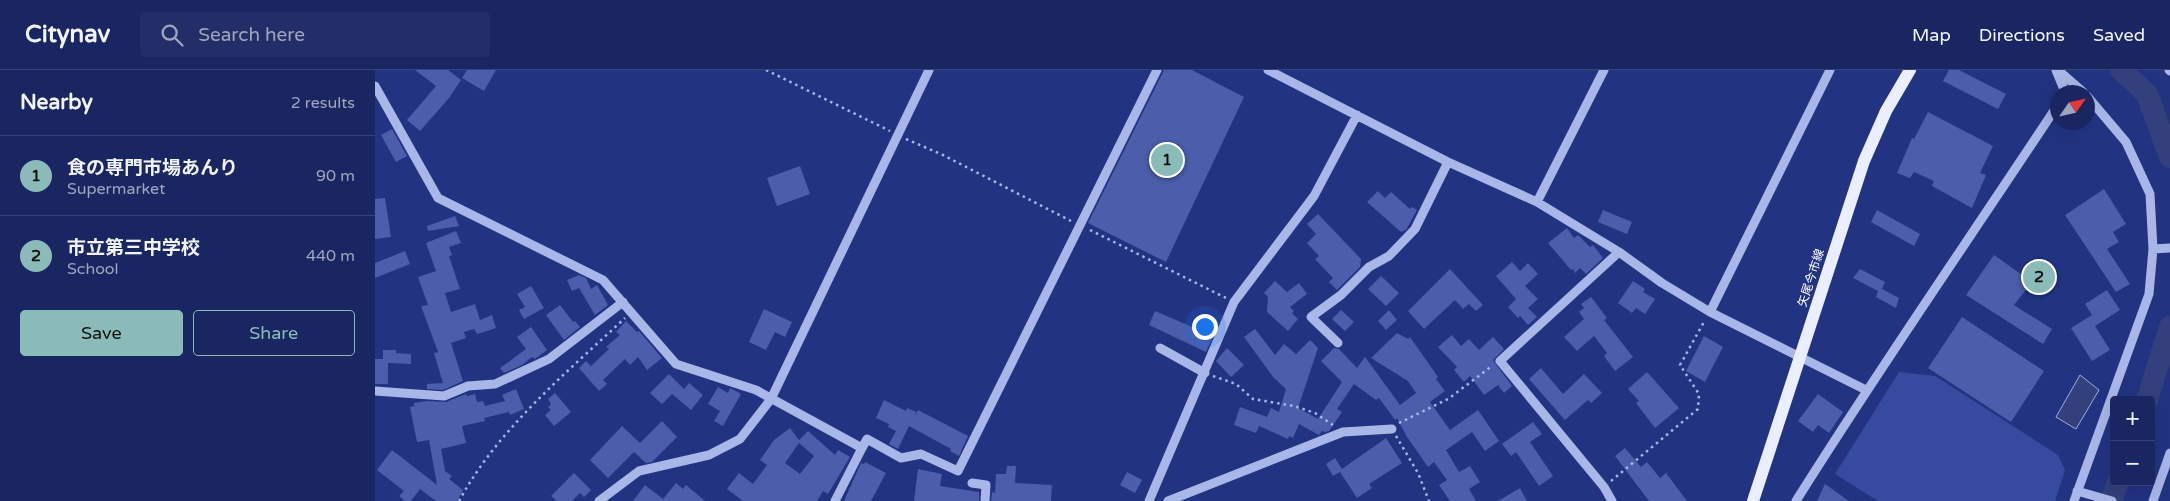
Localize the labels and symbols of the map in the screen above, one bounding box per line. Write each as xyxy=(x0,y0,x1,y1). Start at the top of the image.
north arrow xyxy=(2050,85,2095,130)
pin: 1 xyxy=(1151,141,1183,179)
street label: 矢尾今市線 xyxy=(1795,247,1827,309)
pin: 2 xyxy=(2023,258,2055,296)
your location xyxy=(1192,314,1218,340)

